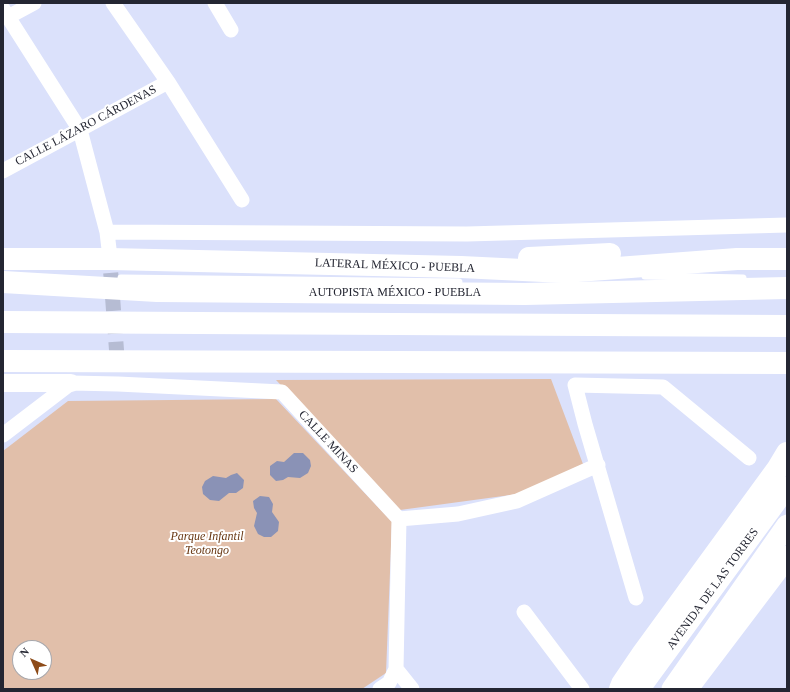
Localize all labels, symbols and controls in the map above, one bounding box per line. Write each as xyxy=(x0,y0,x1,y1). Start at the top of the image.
street label: CALLE LÁZARO CÁRDENAS xyxy=(13,83,159,169)
street label: LATERAL MÉXICO - PUEBLA xyxy=(315,256,475,276)
street label: AUTOPISTA MÉXICO - PUEBLA xyxy=(309,286,481,300)
street label: CALLE MINAS xyxy=(295,408,361,476)
street label: AVENIDA DE LAS TORRES xyxy=(664,525,762,653)
park label: Parque Infantil Teotongo xyxy=(170,530,244,558)
north arrow xyxy=(12,640,52,680)
text: N xyxy=(17,645,31,659)

